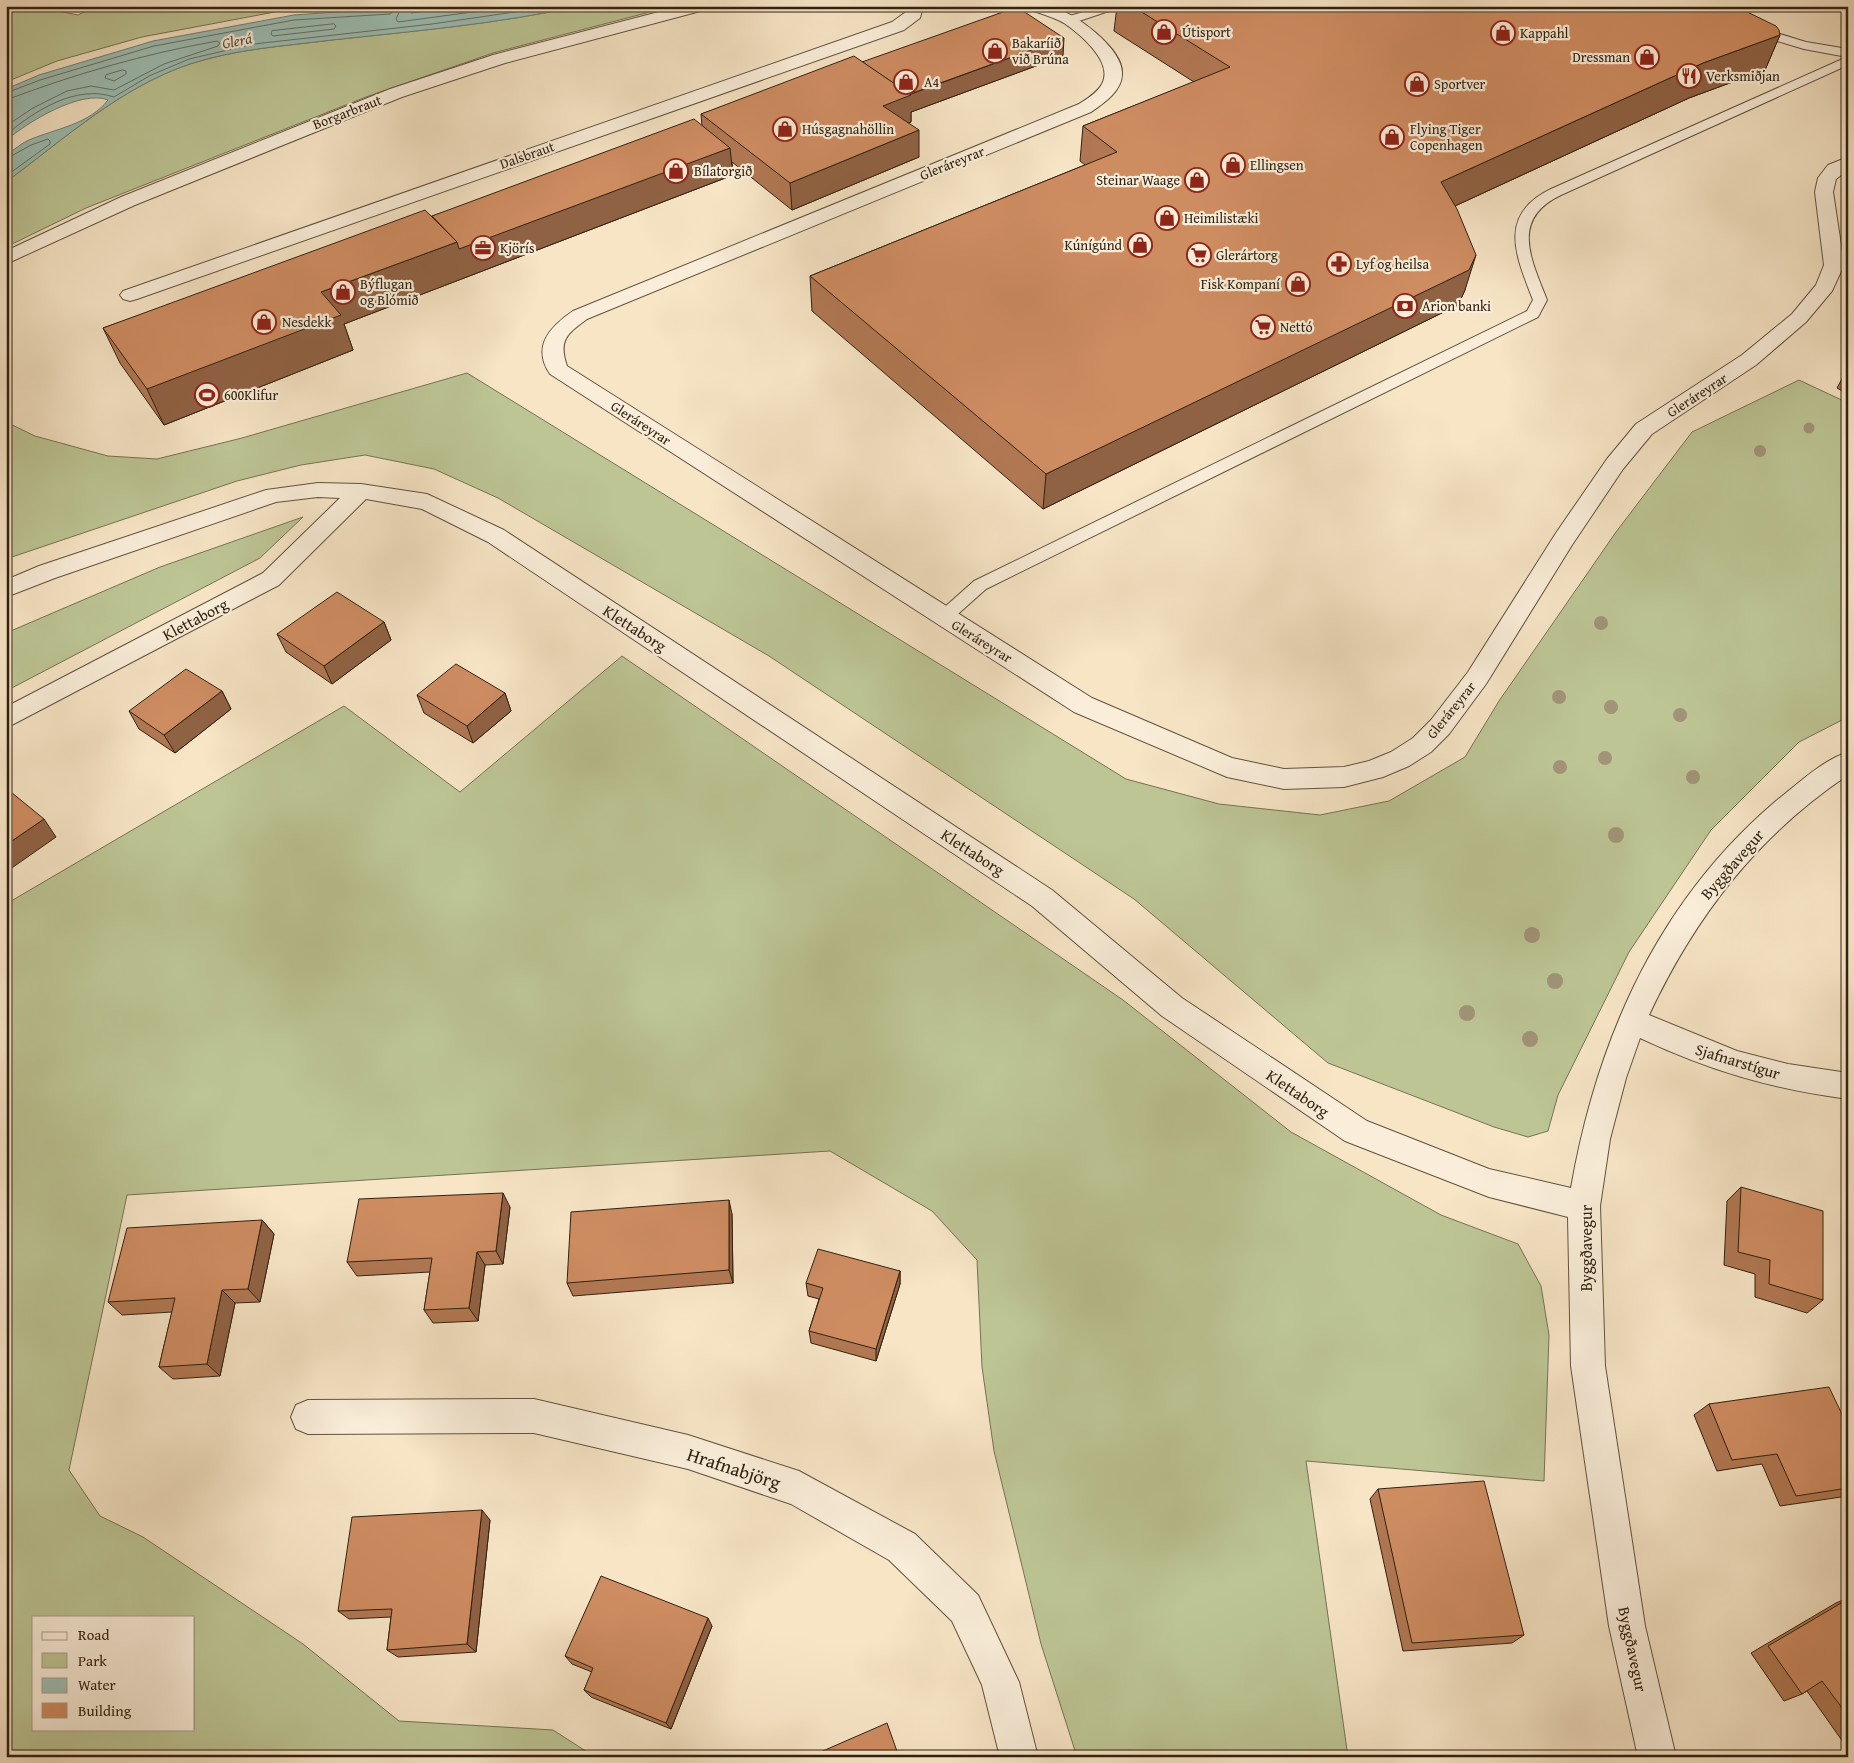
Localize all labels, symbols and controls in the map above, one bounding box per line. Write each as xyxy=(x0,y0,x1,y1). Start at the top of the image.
shop icon: Útisport xyxy=(1151,19,1177,45)
shop icon: Kappahl xyxy=(1490,20,1516,46)
place label: Útisport xyxy=(1182,22,1231,42)
place label: Kappahl xyxy=(1520,23,1568,43)
water label: Glerá xyxy=(220,27,254,54)
place label: Bakaríið við Brúna xyxy=(1012,33,1069,69)
shop icon: Bakaríið við Brúna xyxy=(982,38,1008,64)
shop icon: Dressman xyxy=(1634,44,1660,70)
place label: Dressman xyxy=(1572,47,1630,67)
restaurant icon: Verksmiðjan xyxy=(1676,63,1702,89)
place label: Verksmiðjan xyxy=(1706,66,1780,86)
shop icon: A4 xyxy=(893,69,919,95)
shop icon: Sportver xyxy=(1404,71,1430,97)
place label: A4 xyxy=(924,72,939,92)
place label: Sportver xyxy=(1434,74,1485,94)
street label: Borgarbraut xyxy=(310,90,384,134)
shop icon: Húsgagnahöllin xyxy=(772,116,798,142)
place label: Húsgagnahöllin xyxy=(802,119,894,139)
place label: Flying Tiger Copenhagen xyxy=(1410,119,1483,155)
shop icon: Flying Tiger Copenhagen xyxy=(1379,124,1405,150)
street label: Dalsbraut xyxy=(497,136,557,174)
street label: Gleráreyrar xyxy=(917,141,988,185)
shop icon: Ellingsen xyxy=(1220,152,1246,178)
place label: Ellingsen xyxy=(1250,155,1304,175)
shop icon: Bílatorgið xyxy=(663,158,689,184)
place label: Bílatorgið xyxy=(694,161,752,181)
shop icon: Steinar Waage xyxy=(1184,167,1210,193)
place label: Steinar Waage xyxy=(1096,170,1180,190)
shop icon: Heimilistæki xyxy=(1154,205,1180,231)
place label: Heimilistæki xyxy=(1184,208,1259,228)
shop icon: Kúnígúnd xyxy=(1127,232,1153,258)
office icon: Kjörís xyxy=(470,235,496,261)
place label: Kúnígúnd xyxy=(1064,235,1123,255)
place label: Kjörís xyxy=(500,238,534,258)
supermarket icon: Glerártorg xyxy=(1186,242,1212,268)
place label: Glerártorg xyxy=(1216,245,1278,265)
pharmacy icon: Lyf og heilsa xyxy=(1326,251,1352,277)
place label: Lyf og heilsa xyxy=(1356,254,1429,274)
shop icon: Fisk Kompaní xyxy=(1285,271,1311,297)
place label: Býflugan og Blómið xyxy=(360,274,419,310)
place label: Fisk Kompaní xyxy=(1201,274,1281,294)
shop icon: Býflugan og Blómið xyxy=(330,279,356,305)
bank icon: Arion banki xyxy=(1392,293,1418,319)
place label: Arion banki xyxy=(1422,296,1491,316)
shop icon: Nesdekk xyxy=(251,309,277,335)
place label: Nesdekk xyxy=(282,312,332,332)
supermarket icon: Nettó xyxy=(1250,314,1276,340)
place label: Nettó xyxy=(1280,317,1313,337)
street label: Gleráreyrar xyxy=(1663,368,1731,422)
sports icon: 600Klifur xyxy=(194,382,220,408)
place label: 600Klifur xyxy=(224,385,278,405)
street label: Gleráreyrar xyxy=(607,396,675,450)
street label: Klettaborg xyxy=(158,592,232,646)
street label: Klettaborg xyxy=(599,599,671,658)
street label: Gleráreyrar xyxy=(948,614,1016,668)
street label: Gleráreyrar xyxy=(1422,677,1480,743)
street label: Klettaborg xyxy=(937,823,1009,882)
street label: Byggðavegur xyxy=(1695,823,1770,905)
street label: Sjafnarstígur xyxy=(1693,1037,1784,1085)
street label: Klettaborg xyxy=(1262,1063,1334,1123)
street label: Byggðavegur xyxy=(1574,1204,1598,1291)
street label: Hrafnabjörg xyxy=(684,1440,785,1496)
street label: Byggðavegur xyxy=(1612,1604,1654,1694)
legend xyxy=(32,1616,195,1730)
text: Road xyxy=(78,1624,109,1645)
text: Park xyxy=(78,1650,107,1671)
text: Water xyxy=(78,1674,116,1695)
text: Building xyxy=(78,1700,132,1721)

